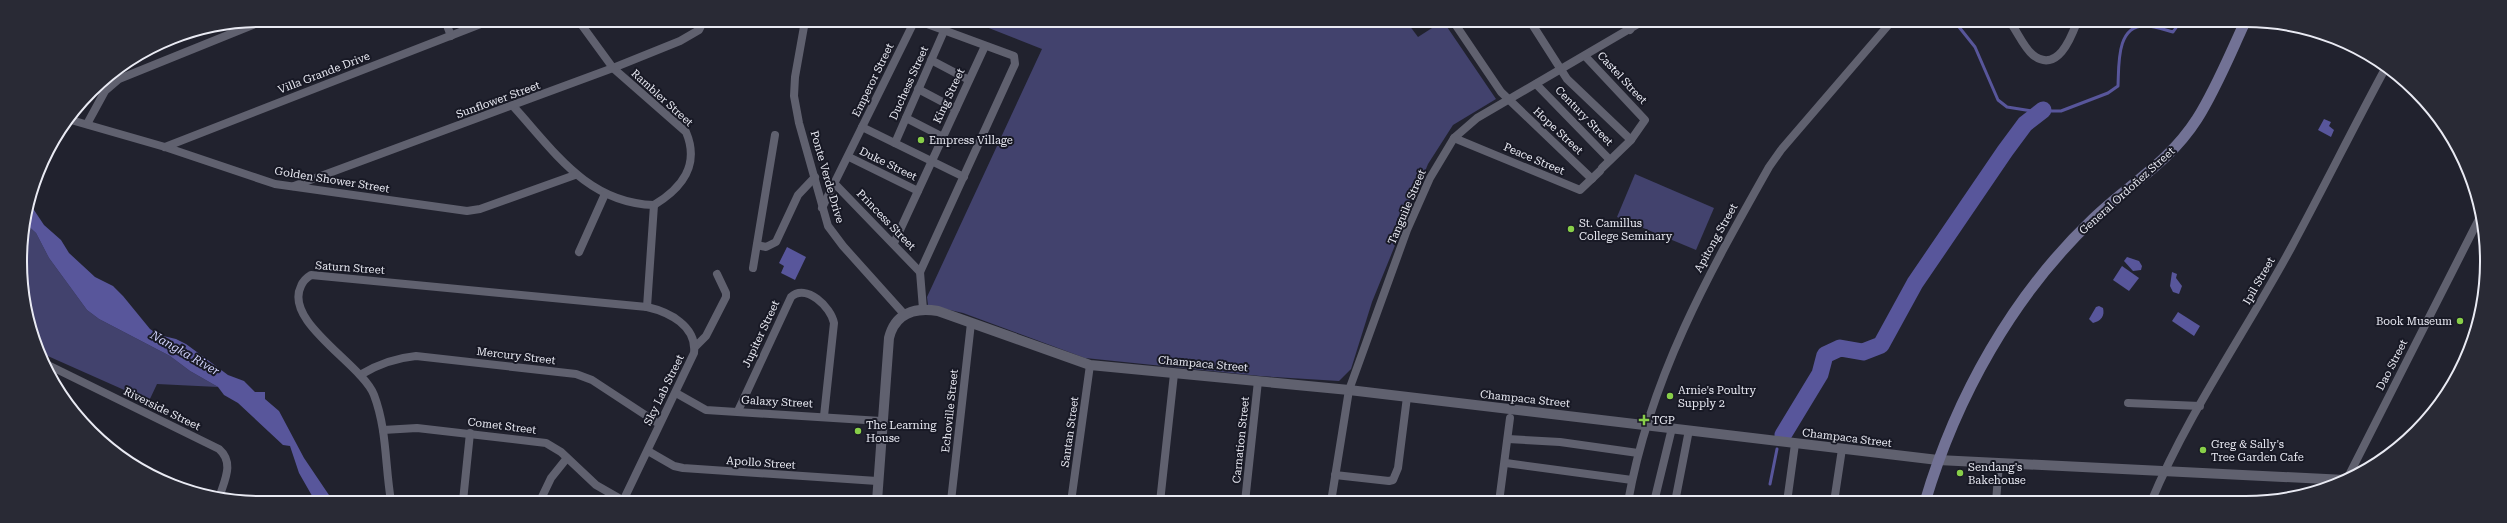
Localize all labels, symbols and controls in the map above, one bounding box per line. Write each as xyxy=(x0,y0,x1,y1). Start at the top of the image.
street label: Emperor Street xyxy=(850,41,896,119)
street label: Duchess Street xyxy=(887,44,931,122)
street label: Villa Grande Drive xyxy=(276,49,372,97)
street label: Castel Street xyxy=(1594,49,1650,107)
street label: King Street xyxy=(931,66,967,126)
street label: Rambler Street xyxy=(628,67,696,129)
street label: Sunflower Street xyxy=(454,79,542,121)
street label: Century Street xyxy=(1552,84,1616,148)
street label: Hope Street xyxy=(1530,105,1586,157)
street label: Ponte Verde Drive xyxy=(808,129,846,225)
place label: Empress Village xyxy=(929,134,1013,147)
marker: Empress Village xyxy=(916,135,926,145)
street label: Peace Street xyxy=(1501,140,1567,178)
street label: Duke Street xyxy=(857,144,919,184)
street label: General Ordoñez Street xyxy=(2077,145,2177,237)
street label: Golden Shower Street xyxy=(274,164,390,196)
street label: Tanguile Street xyxy=(1385,168,1429,246)
street label: Princess Street xyxy=(854,187,918,253)
street label: Apitong Street xyxy=(1692,201,1740,275)
place label: St. Camillus College Seminary xyxy=(1579,217,1673,243)
marker: St. Camillus College Seminary xyxy=(1566,224,1576,234)
street label: Ipil Street xyxy=(2240,255,2278,307)
street label: Saturn Street xyxy=(315,259,385,277)
street label: Jupiter Street xyxy=(740,298,782,370)
place label: Book Museum xyxy=(2376,315,2452,328)
marker: Book Museum xyxy=(2455,316,2465,326)
water label: Nangka River xyxy=(147,327,222,378)
street label: Dao Street xyxy=(2374,337,2410,393)
street label: Mercury Street xyxy=(476,345,556,367)
street label: Sky Lab Street xyxy=(641,352,687,428)
street label: Champaca Street xyxy=(1157,354,1249,374)
street label: Echoville Street xyxy=(939,369,961,453)
place label: Arnie's Poultry Supply 2 xyxy=(1678,384,1757,410)
street label: Riverside Street xyxy=(121,385,203,433)
street label: Champaca Street xyxy=(1479,388,1571,410)
marker: Arnie's Poultry Supply 2 xyxy=(1665,391,1675,401)
street label: Galaxy Street xyxy=(741,394,813,410)
street label: Santan Street xyxy=(1059,396,1081,468)
street label: Carnation Street xyxy=(1230,396,1252,484)
place label: TGP xyxy=(1652,414,1675,427)
street label: Comet Street xyxy=(467,415,537,437)
marker: TGP xyxy=(1639,415,1649,425)
place label: The Learning House xyxy=(866,419,937,445)
marker: The Learning House xyxy=(853,426,863,436)
street label: Champaca Street xyxy=(1801,426,1893,450)
place label: Greg & Sally's Tree Garden Cafe xyxy=(2211,438,2304,464)
marker: Greg & Sally's Tree Garden Cafe xyxy=(2198,445,2208,455)
street label: Apollo Street xyxy=(726,454,796,472)
place label: Sendang's Bakehouse xyxy=(1968,461,2026,487)
marker: Sendang's Bakehouse xyxy=(1955,468,1965,478)

